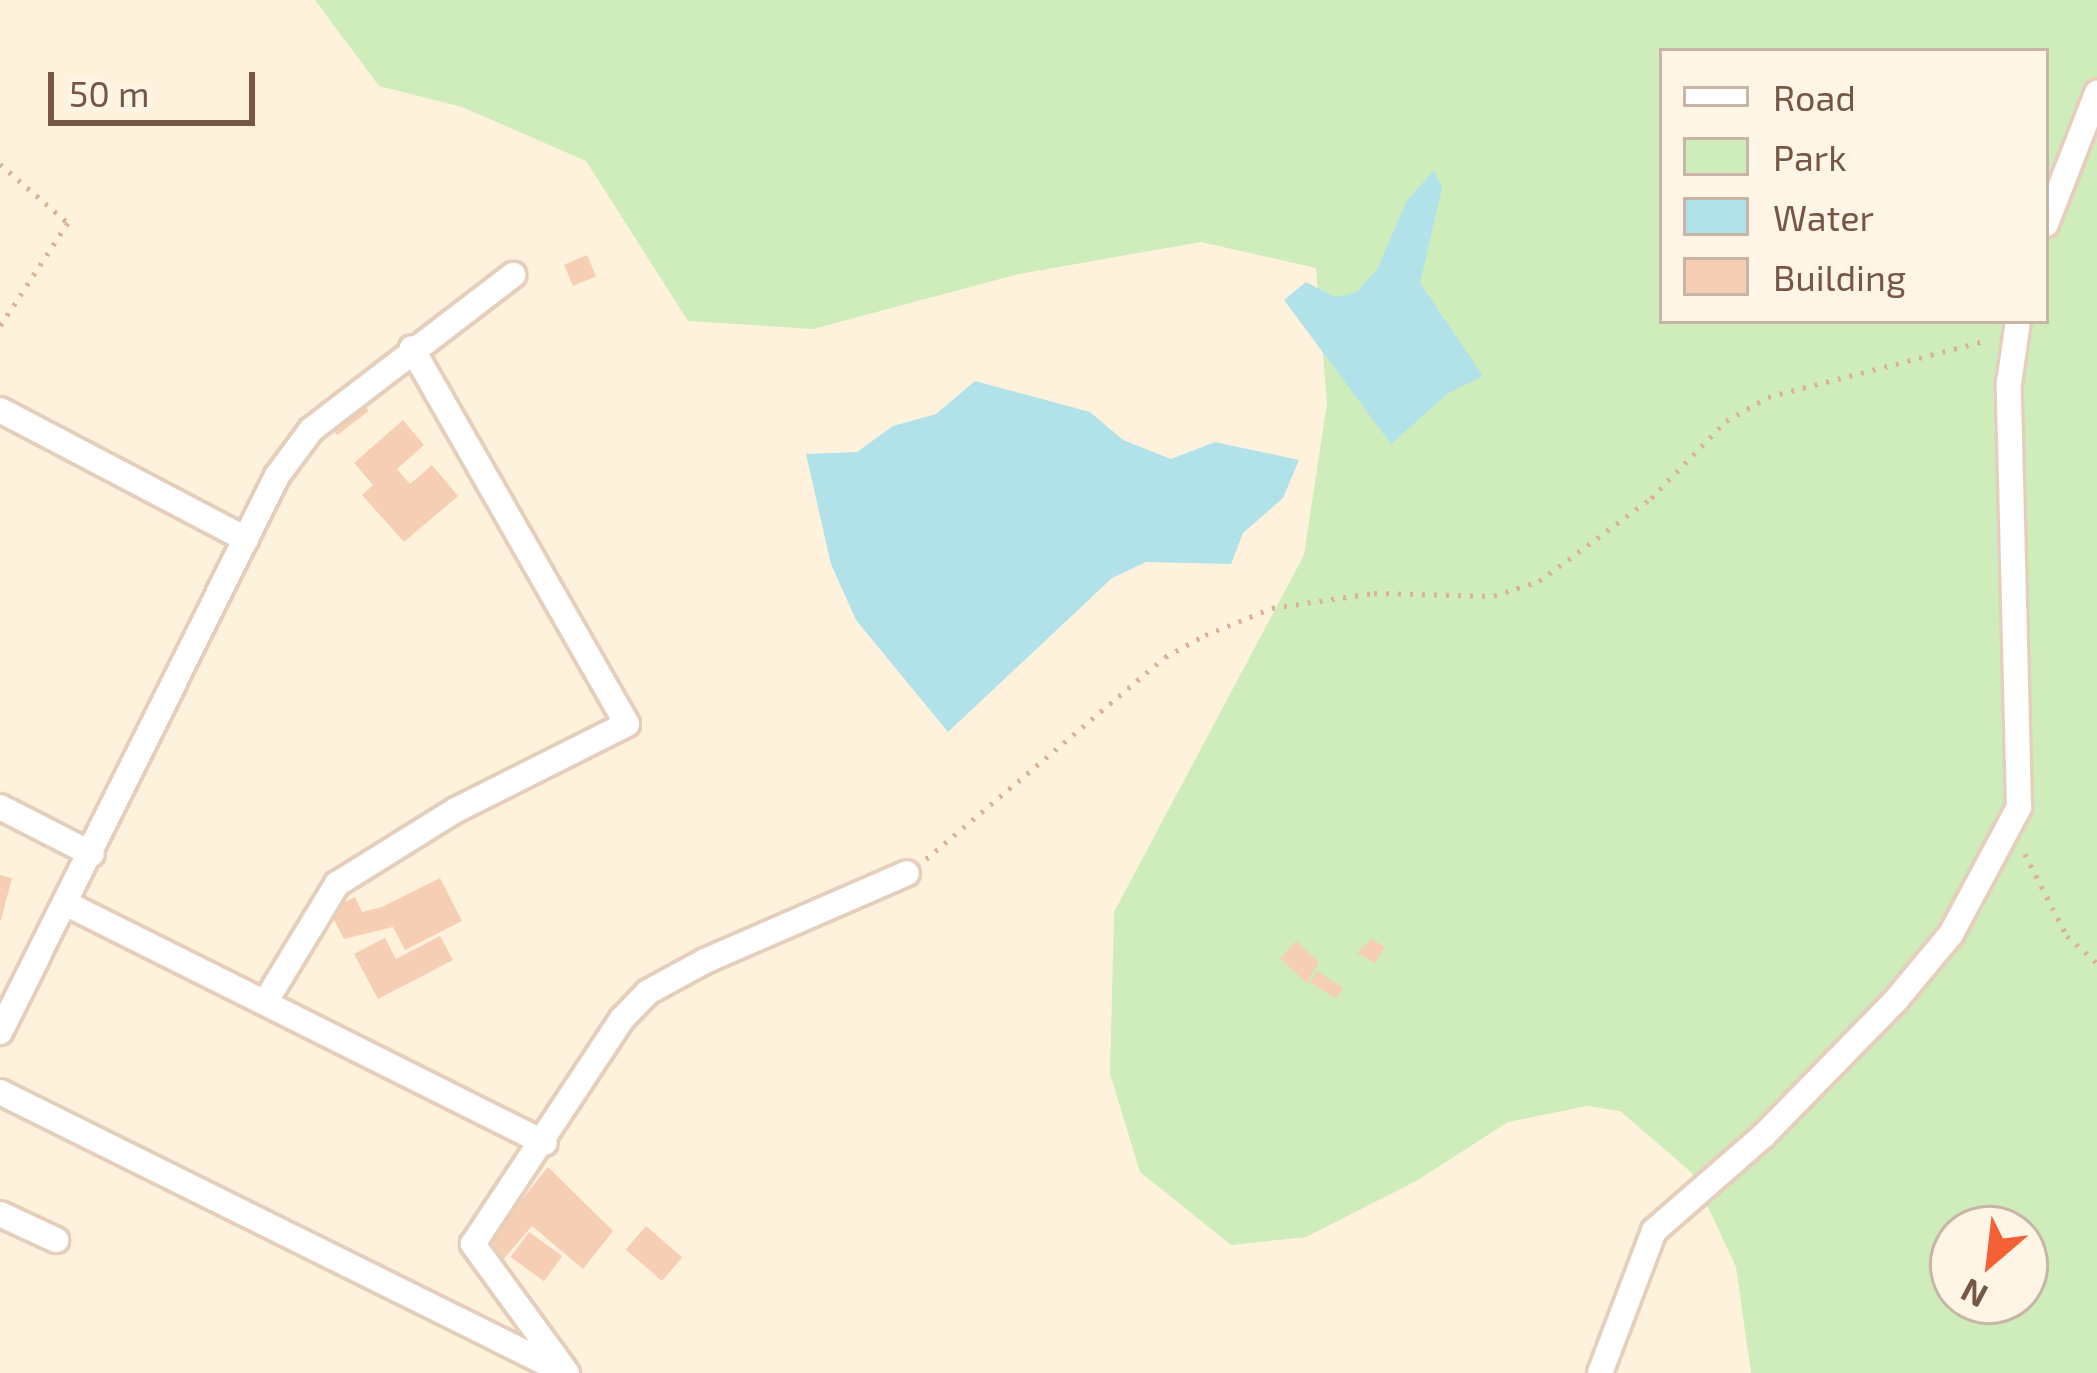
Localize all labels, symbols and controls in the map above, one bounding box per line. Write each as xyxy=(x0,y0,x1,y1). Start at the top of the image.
scale bar xyxy=(54,48,261,122)
legend xyxy=(1659,48,2049,324)
text: 50 m xyxy=(69,71,150,114)
text: Road xyxy=(1773,75,1856,118)
text: Park xyxy=(1773,135,1847,178)
text: Water xyxy=(1773,195,1874,238)
text: Building xyxy=(1773,255,1906,298)
north arrow xyxy=(1929,1205,2049,1325)
text: N xyxy=(1954,1271,1993,1317)

